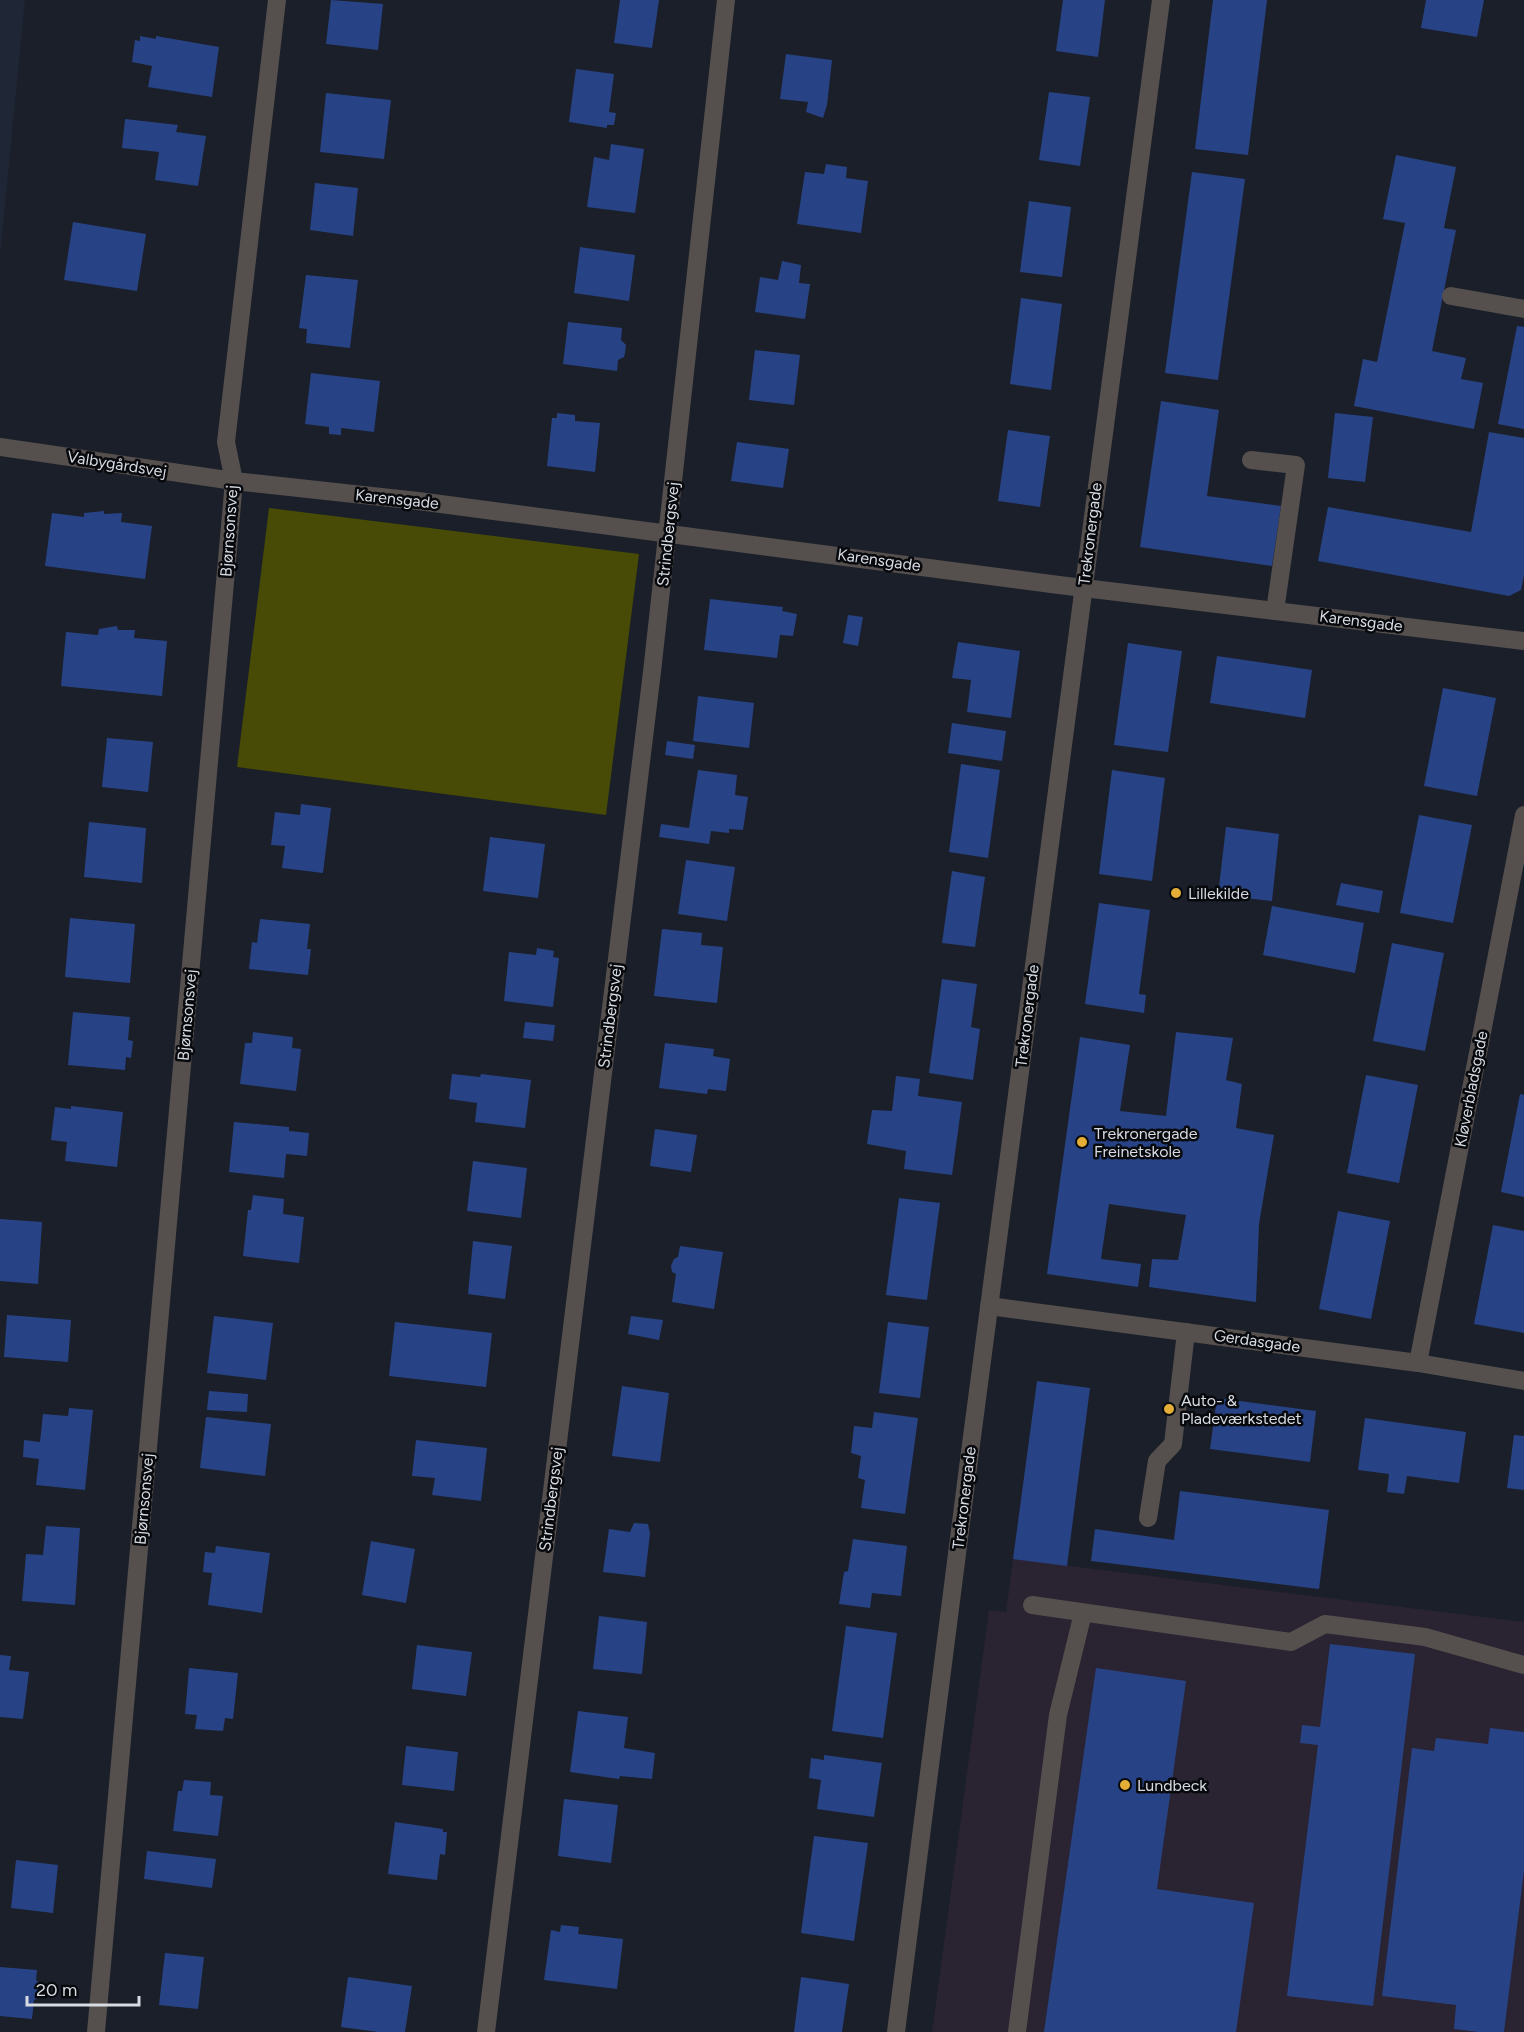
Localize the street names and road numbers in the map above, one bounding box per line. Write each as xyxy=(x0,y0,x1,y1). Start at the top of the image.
street label: Valbygårdsvej xyxy=(66,447,168,481)
street label: Strindbergsvej xyxy=(653,481,683,587)
street label: Trekronergade xyxy=(1074,481,1106,586)
street label: Bjørnsonsvej xyxy=(216,484,242,578)
street label: Karensgade xyxy=(354,485,440,513)
street label: Karensgade xyxy=(836,545,922,575)
street label: Karensgade xyxy=(1318,606,1404,636)
street label: Strindbergsvej xyxy=(594,963,626,1069)
street label: Trekronergade xyxy=(1011,963,1043,1068)
street label: Bjørnsonsvej xyxy=(174,968,200,1062)
street label: Kløverbladsgade xyxy=(1450,1029,1492,1149)
street label: Gerdasgade xyxy=(1213,1326,1302,1356)
street label: Trekronergade xyxy=(948,1445,980,1550)
street label: Strindbergsvej xyxy=(535,1446,567,1552)
street label: Bjørnsonsvej xyxy=(131,1452,157,1546)

